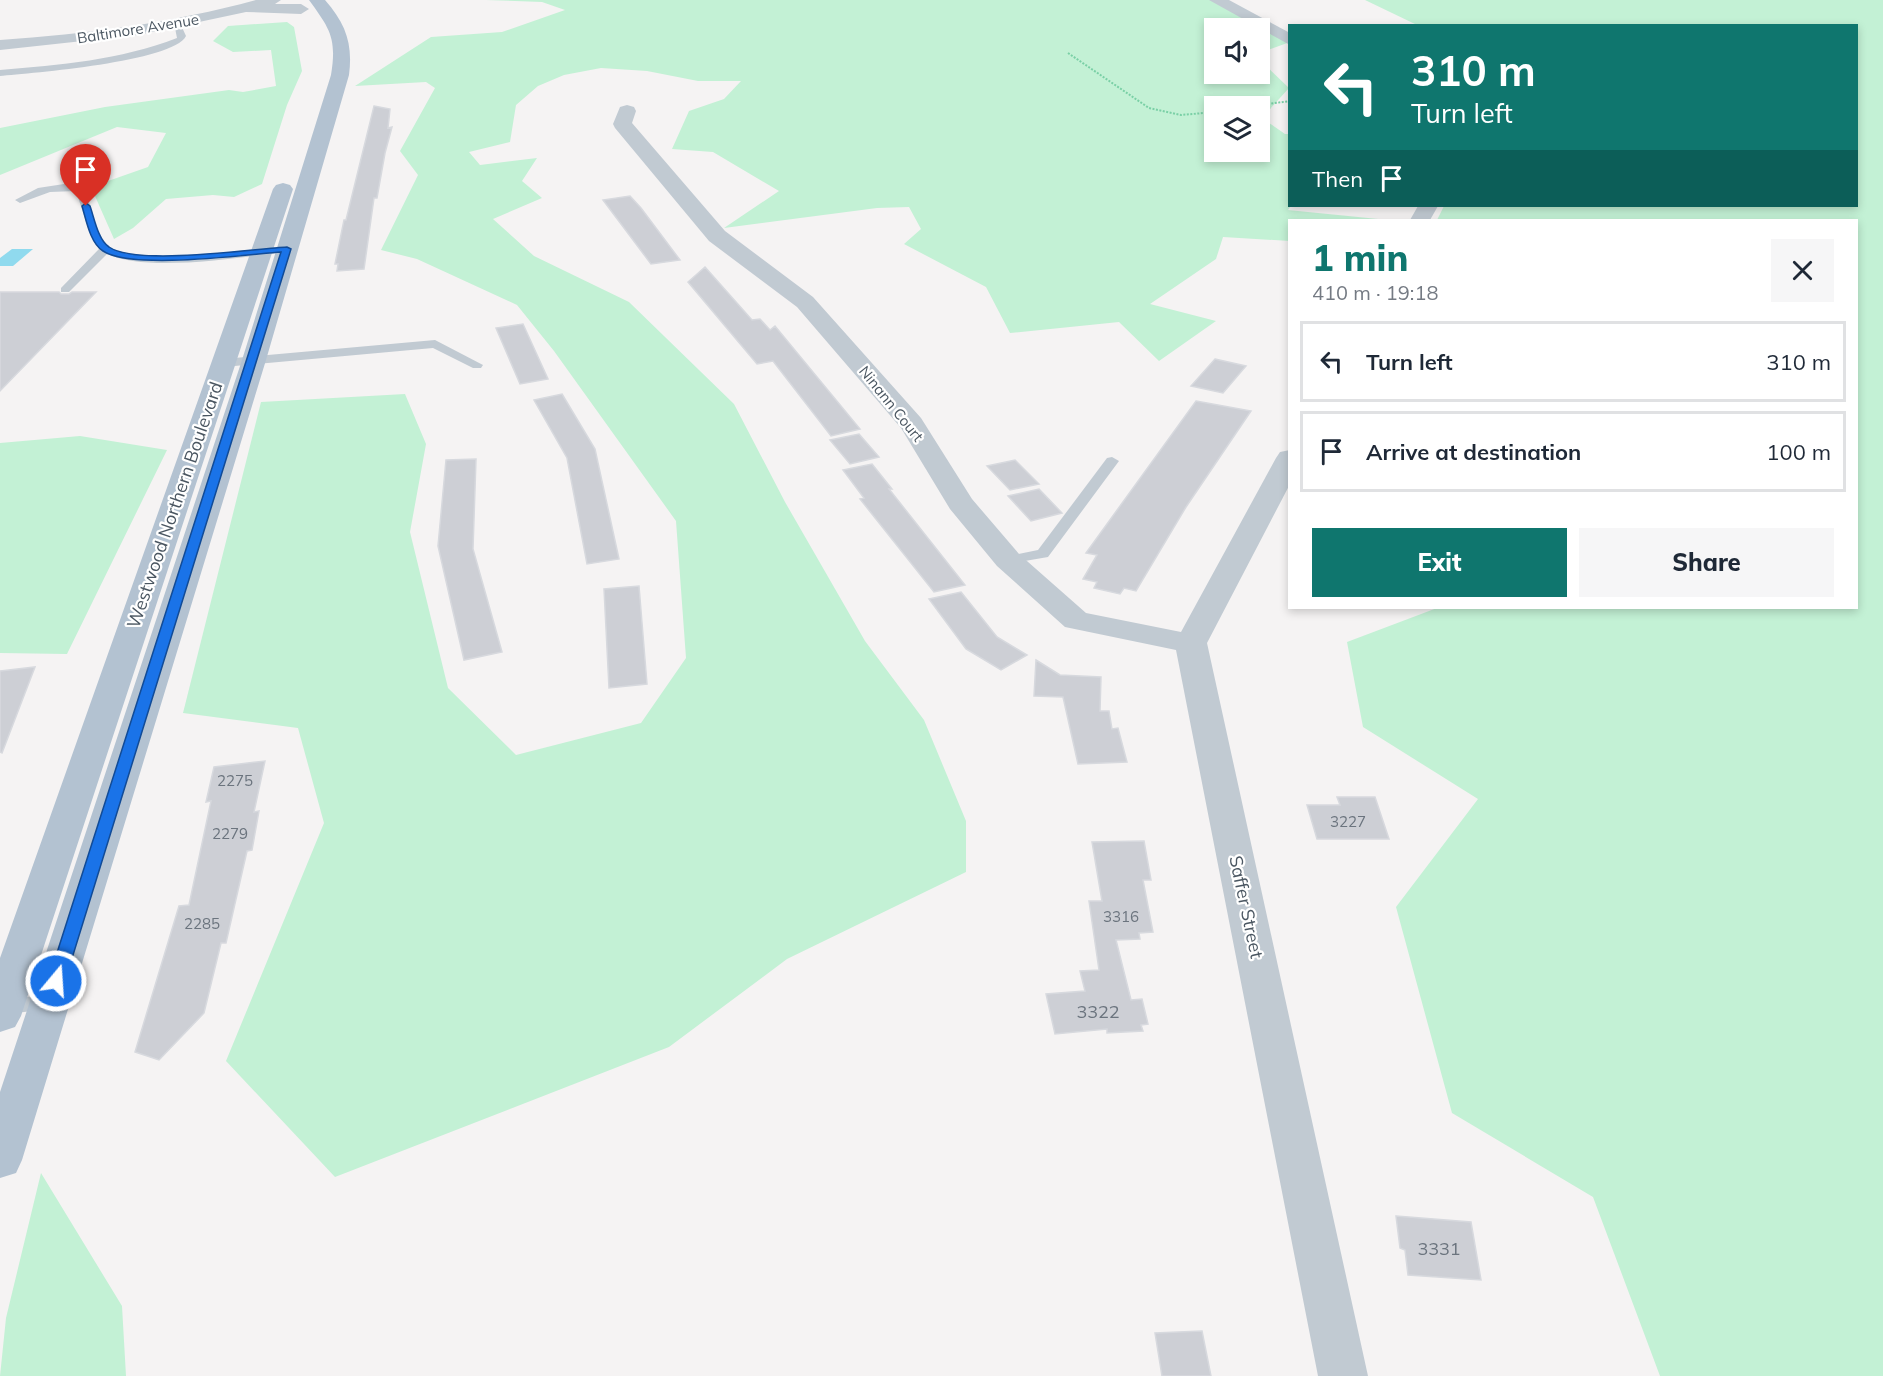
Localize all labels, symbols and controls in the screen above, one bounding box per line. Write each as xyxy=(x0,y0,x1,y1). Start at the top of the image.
street label: Baltimore Avenue xyxy=(76,10,200,48)
map controls xyxy=(1204,18,1270,162)
button: sound xyxy=(1204,18,1270,84)
text: 310 m xyxy=(1411,44,1536,97)
icon: left xyxy=(1312,48,1390,126)
button: layers xyxy=(1204,96,1270,162)
text: Turn left xyxy=(1411,96,1513,130)
pin xyxy=(60,144,111,206)
icon: arrive xyxy=(69,153,102,186)
icon: arrive xyxy=(1375,162,1408,195)
text: Then xyxy=(1312,165,1363,193)
text: 1 min xyxy=(1312,235,1408,280)
button: close xyxy=(1771,239,1834,302)
text: 410 m · 19:18 xyxy=(1312,280,1438,305)
icon: left xyxy=(1315,345,1348,378)
text: Turn left xyxy=(1366,348,1453,376)
text: 310 m xyxy=(1766,348,1831,376)
street label: Ninann Court xyxy=(855,362,928,445)
street label: Westwood Northern Boulevard xyxy=(121,379,228,631)
icon: arrive xyxy=(1315,435,1348,468)
text: Arrive at destination xyxy=(1366,438,1581,466)
text: 100 m xyxy=(1766,438,1831,466)
button: Exit xyxy=(1312,528,1567,597)
button: Share xyxy=(1579,528,1834,597)
house number: 2275 xyxy=(217,771,253,790)
house number: 3227 xyxy=(1330,812,1366,831)
house number: 2279 xyxy=(212,824,248,843)
street label: Saffer Street xyxy=(1224,853,1269,960)
house number: 3316 xyxy=(1103,907,1139,926)
house number: 2285 xyxy=(184,914,220,933)
position arrow xyxy=(24,949,88,1013)
house number: 3322 xyxy=(1076,1000,1120,1023)
house number: 3331 xyxy=(1417,1237,1461,1260)

